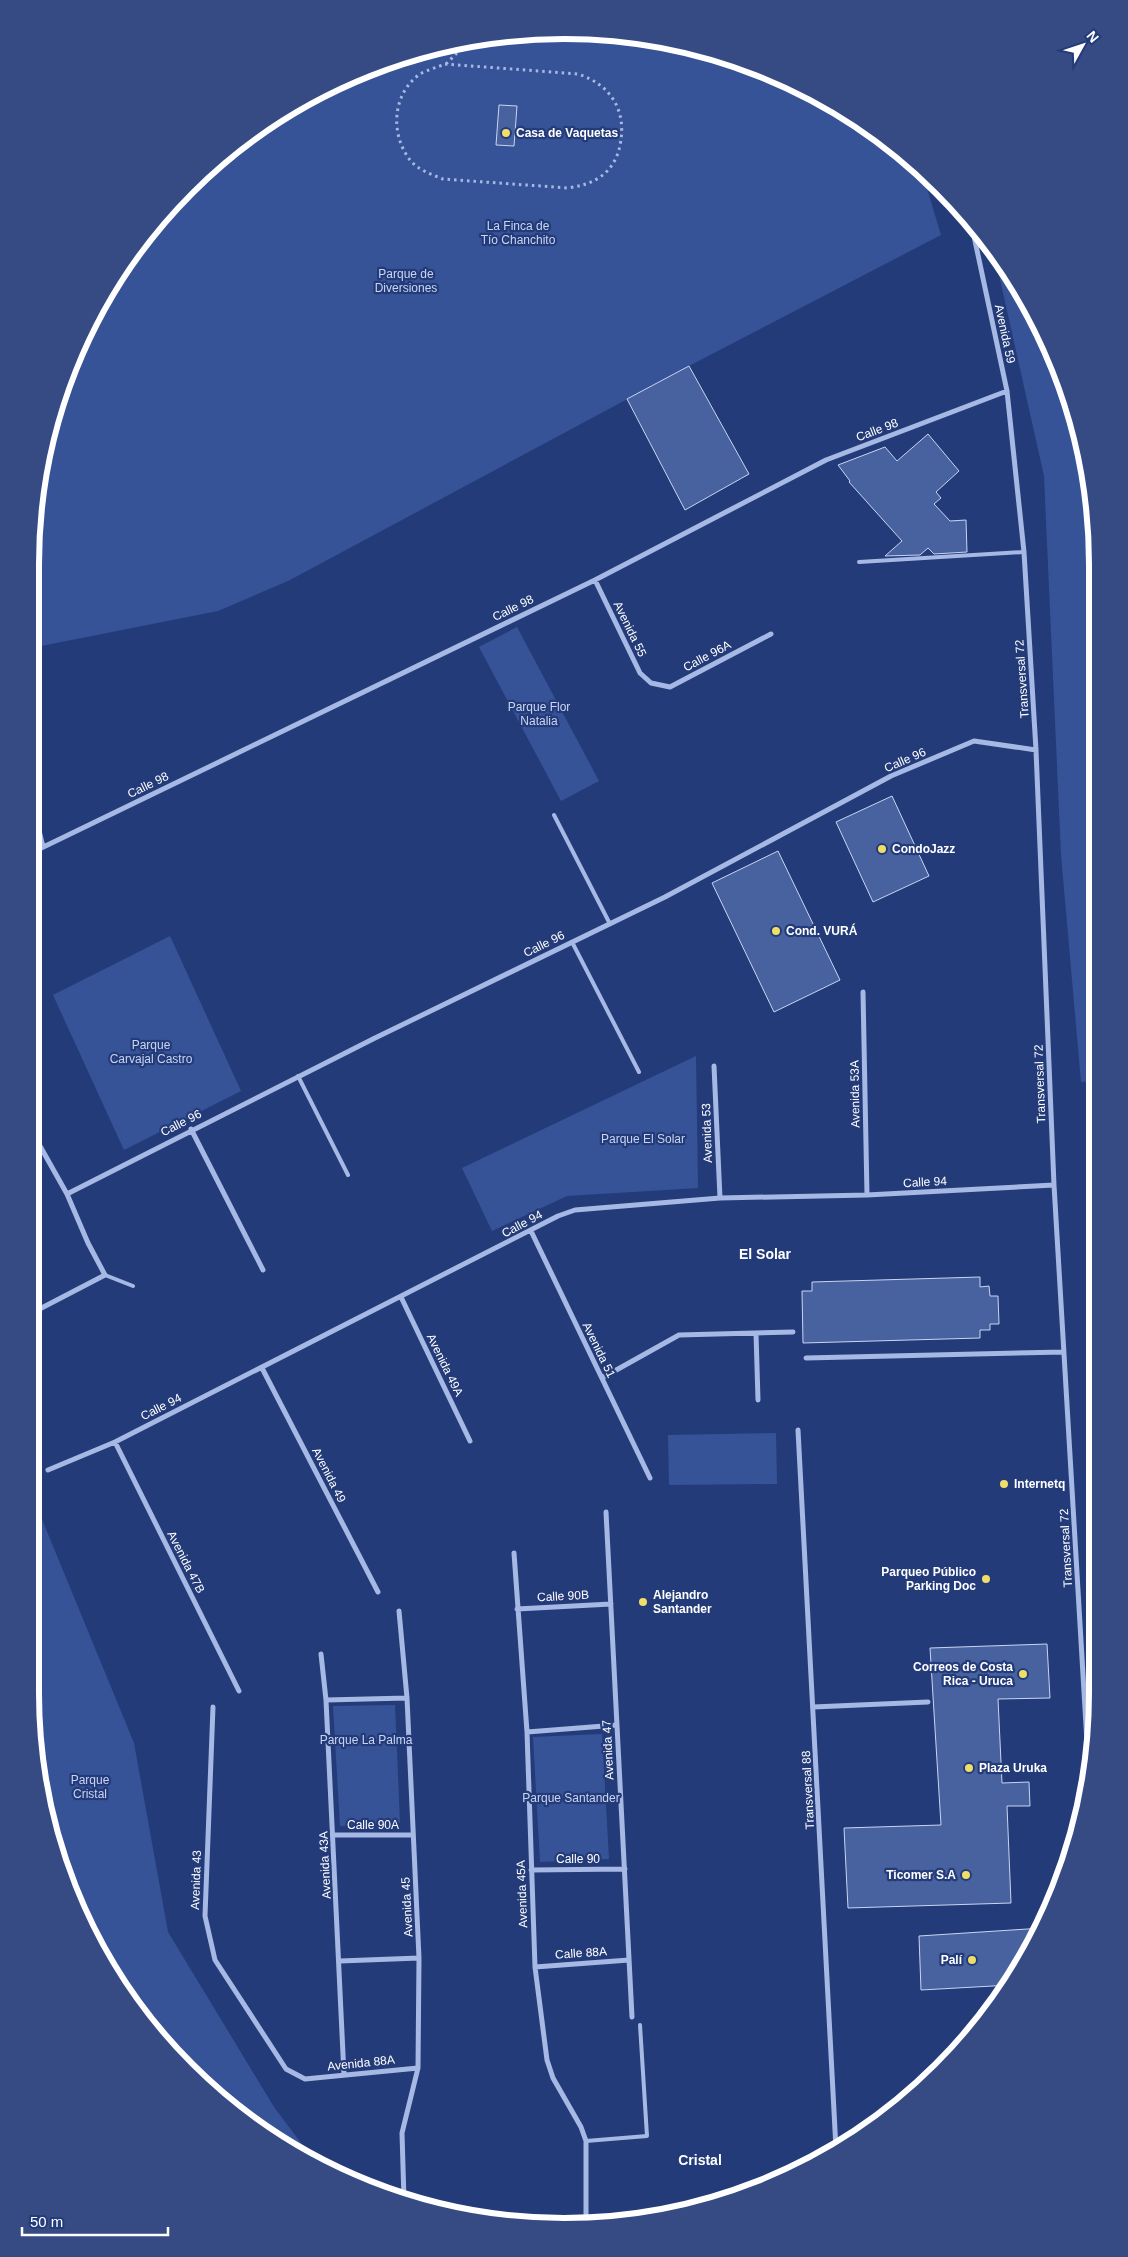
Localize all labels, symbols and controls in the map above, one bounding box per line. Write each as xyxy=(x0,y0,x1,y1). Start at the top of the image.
north arrow xyxy=(1058,20,1108,70)
text: N xyxy=(1084,28,1102,46)
place label: Casa de Vaquetas xyxy=(516,126,618,140)
marker: Casa de Vaquetas xyxy=(500,127,512,139)
park label: La Finca de Tío Chanchito xyxy=(481,219,556,247)
park label: Parque de Diversiones xyxy=(375,267,437,295)
street label: Avenida 59 xyxy=(992,303,1018,365)
street label: Calle 98 xyxy=(854,415,900,444)
street label: Calle 98 xyxy=(490,592,536,624)
street label: Avenida 55 xyxy=(611,599,650,659)
street label: Calle 96A xyxy=(681,638,733,674)
street label: Transversal 72 xyxy=(1012,639,1032,719)
park label: Parque Flor Natalia xyxy=(508,700,570,728)
street label: Calle 96 xyxy=(882,745,928,775)
street label: Calle 98 xyxy=(125,769,171,801)
place label: CondoJazz xyxy=(892,842,955,856)
marker: CondoJazz xyxy=(876,843,888,855)
place label: Cond. VURÁ xyxy=(786,923,858,938)
marker: Cond. VURÁ xyxy=(770,925,782,937)
street label: Calle 96 xyxy=(521,928,567,960)
park label: Parque Carvajal Castro xyxy=(110,1038,193,1066)
street label: Transversal 72 xyxy=(1032,1044,1048,1124)
street label: Avenida 53A xyxy=(847,1060,863,1128)
street label: Avenida 53 xyxy=(699,1103,715,1163)
street label: Calle 96 xyxy=(158,1107,204,1139)
park label: Parque El Solar xyxy=(601,1132,685,1146)
street label: Calle 94 xyxy=(903,1174,948,1190)
street label: Calle 94 xyxy=(499,1207,545,1241)
district label: El Solar xyxy=(739,1246,792,1262)
street label: Avenida 51 xyxy=(580,1320,619,1380)
street label: Avenida 49A xyxy=(424,1331,466,1399)
street label: Calle 94 xyxy=(138,1391,184,1423)
street label: Avenida 49 xyxy=(309,1445,349,1505)
place label: Internetq xyxy=(1014,1477,1065,1491)
marker: Internetq xyxy=(998,1478,1010,1490)
street label: Transversal 72 xyxy=(1057,1508,1075,1588)
street label: Avenida 47B xyxy=(164,1529,208,1595)
place label: Parqueo Público Parking Doc xyxy=(881,1565,976,1593)
marker: Parqueo Público Parking Doc xyxy=(980,1573,992,1585)
street label: Calle 90B xyxy=(537,1588,589,1604)
place label: Alejandro Santander xyxy=(653,1588,712,1616)
marker: Alejandro Santander xyxy=(637,1596,649,1608)
place label: Correos de Costa Rica - Uruca xyxy=(913,1660,1013,1688)
marker: Correos de Costa Rica - Uruca xyxy=(1017,1668,1029,1680)
street label: Avenida 47 xyxy=(599,1719,617,1780)
park label: Parque La Palma xyxy=(320,1733,413,1747)
street label: Transversal 88 xyxy=(799,1750,817,1830)
place label: Plaza Uruka xyxy=(979,1761,1047,1775)
marker: Plaza Uruka xyxy=(963,1762,975,1774)
park label: Parque Cristal xyxy=(71,1773,110,1801)
park label: Parque Santander xyxy=(522,1791,620,1805)
street label: Calle 90A xyxy=(347,1818,399,1832)
street label: Avenida 43A xyxy=(316,1831,334,1899)
street label: Avenida 43 xyxy=(188,1850,204,1910)
street label: Calle 90 xyxy=(556,1852,600,1866)
street label: Avenida 45A xyxy=(514,1860,530,1928)
place label: Ticomer S.A xyxy=(886,1868,956,1882)
marker: Ticomer S.A xyxy=(960,1869,972,1881)
street label: Avenida 45 xyxy=(398,1876,416,1937)
street label: Calle 88A xyxy=(555,1944,607,1962)
place label: Palí xyxy=(941,1953,963,1967)
marker: Palí xyxy=(966,1954,978,1966)
street label: Avenida 88A xyxy=(327,2052,395,2074)
district label: Cristal xyxy=(678,2152,722,2168)
scale bar xyxy=(22,2204,169,2236)
text: 50 m xyxy=(30,2213,63,2230)

